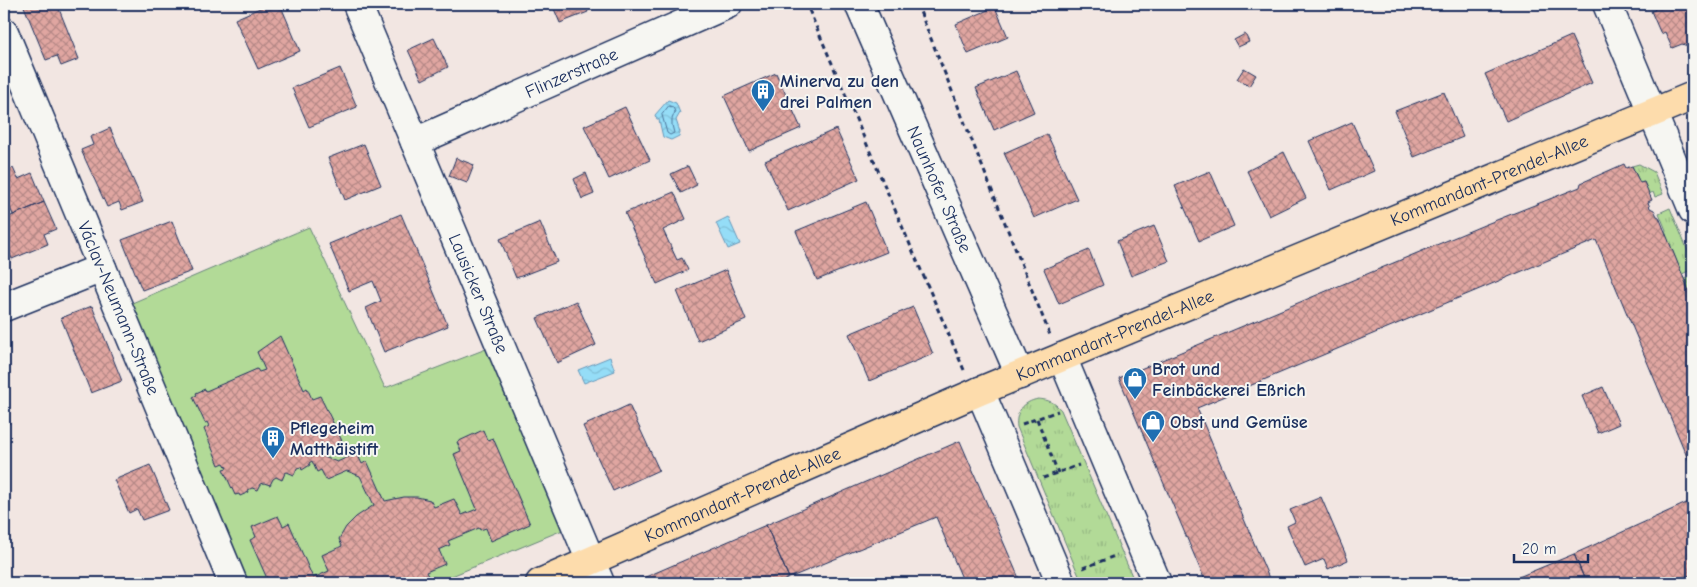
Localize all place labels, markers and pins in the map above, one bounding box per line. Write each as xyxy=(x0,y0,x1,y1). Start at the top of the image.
place label: Minerva zu den drei Palmen xyxy=(780,71,899,113)
building icon: Minerva zu den drei Palmen xyxy=(750,78,776,112)
place label: Brot und Feinbäckerei Eßrich xyxy=(1152,359,1306,401)
shop icon: Brot und Feinbäckerei Eßrich xyxy=(1122,366,1148,400)
shop icon: Obst und Gemüse xyxy=(1140,409,1166,443)
place label: Obst und Gemüse xyxy=(1170,412,1308,433)
place label: Pflegeheim Matthäistift xyxy=(290,418,379,460)
building icon: Pflegeheim Matthäistift xyxy=(260,425,286,459)

